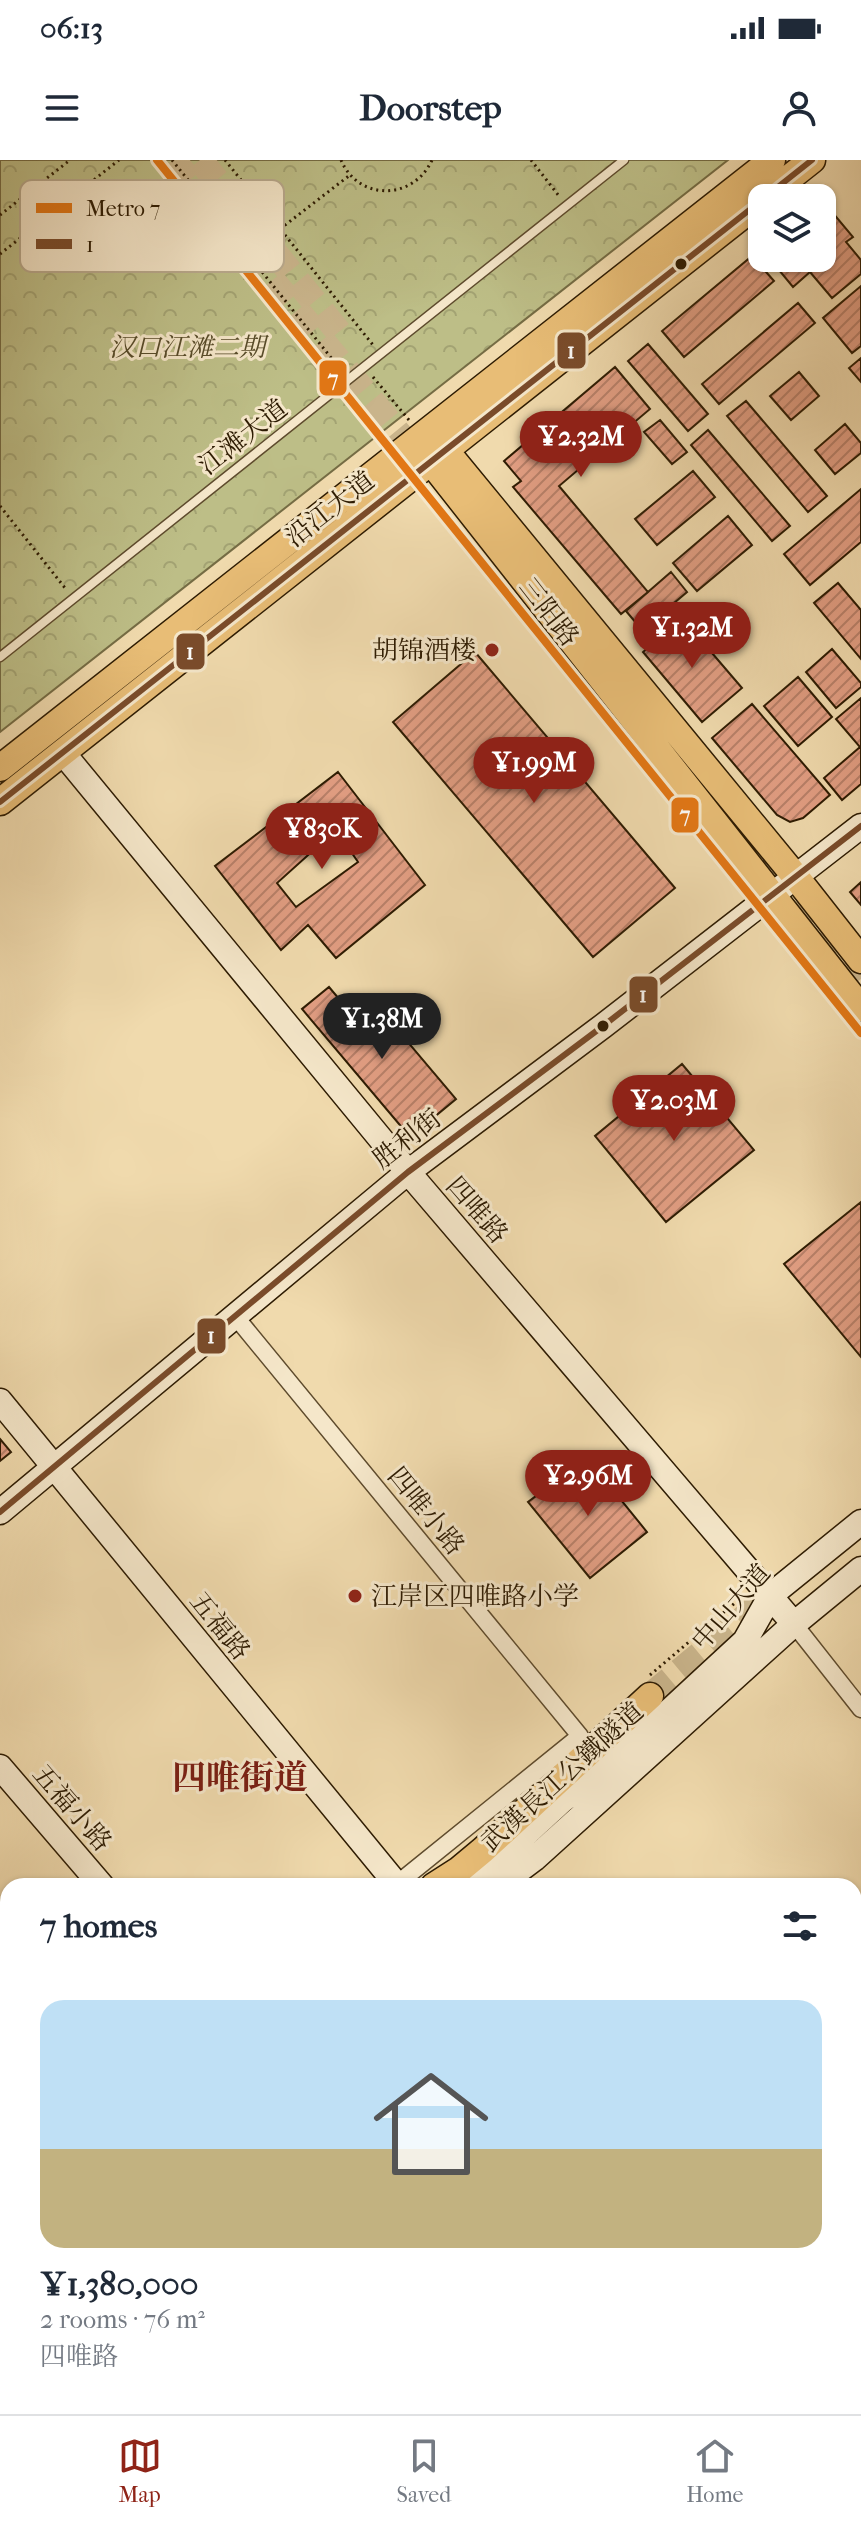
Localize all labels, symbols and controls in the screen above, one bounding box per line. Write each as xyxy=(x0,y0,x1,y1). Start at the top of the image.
text: 06:13 xyxy=(40,11,103,46)
icon: menu xyxy=(40,86,84,130)
icon: person xyxy=(777,86,821,130)
text: Doorstep xyxy=(359,87,502,129)
legend xyxy=(20,180,284,272)
map controls xyxy=(748,184,836,272)
button: layers xyxy=(748,184,836,272)
text: Metro 7 xyxy=(86,196,160,222)
text: 1 xyxy=(86,232,94,258)
unlabelled marker xyxy=(673,256,689,272)
line badge: 1 xyxy=(556,331,587,370)
park label: 汉口江滩二期 xyxy=(109,332,269,363)
text: 1 xyxy=(567,338,575,364)
line badge: 7 xyxy=(318,359,348,397)
text: 7 xyxy=(327,366,339,392)
street label: 江滩大道 xyxy=(192,393,294,481)
pin: ¥2.32M xyxy=(516,411,646,479)
text: ¥2.32M xyxy=(538,421,624,452)
street label: 沿江大道 xyxy=(279,465,381,553)
street label: 三阳路 xyxy=(513,572,585,652)
pin: ¥1.32M xyxy=(627,602,757,670)
text: ¥1.32M xyxy=(651,612,733,643)
line badge: 1 xyxy=(175,632,206,671)
place label: 胡锦酒楼 xyxy=(372,635,476,666)
text: 1 xyxy=(186,639,194,665)
marker: 胡锦酒楼 xyxy=(483,641,501,659)
pin: ¥1.99M xyxy=(469,737,599,805)
text: ¥1.99M xyxy=(491,747,577,778)
line badge: 7 xyxy=(670,796,700,834)
text: 7 xyxy=(679,802,691,828)
pin: ¥830K xyxy=(266,803,378,871)
text: ¥830K xyxy=(283,813,361,844)
line badge: 1 xyxy=(628,975,659,1014)
text: 1 xyxy=(639,982,647,1008)
pin: ¥1.38M xyxy=(317,993,447,1061)
text: ¥1.38M xyxy=(341,1003,423,1034)
unlabelled marker xyxy=(595,1018,611,1034)
pin: ¥2.03M xyxy=(609,1075,739,1143)
text: ¥2.03M xyxy=(630,1085,718,1116)
street label: 胜利街 xyxy=(367,1103,447,1175)
street label: 四唯路 xyxy=(440,1170,514,1250)
line badge: 1 xyxy=(196,1317,227,1355)
text: 1 xyxy=(207,1323,215,1349)
pin: ¥2.96M xyxy=(523,1450,653,1518)
text: ¥2.96M xyxy=(543,1460,633,1491)
street label: 四唯小路 xyxy=(381,1461,471,1561)
street label: 中山大道 xyxy=(685,1558,777,1656)
place label: 江岸区四唯路小学 xyxy=(371,1581,579,1612)
street label: 五福路 xyxy=(183,1586,257,1666)
marker: 江岸区四唯路小学 xyxy=(346,1587,364,1605)
street label: 武漢長江公鐵隧道 xyxy=(474,1696,650,1858)
district label: 四唯街道 xyxy=(172,1758,308,1798)
street label: 五福小路 xyxy=(26,1759,118,1857)
icon: filters xyxy=(778,1904,822,1948)
text: 7 homes xyxy=(40,1906,157,1946)
icon: home xyxy=(359,2052,503,2196)
text: ¥1,380,000 xyxy=(40,2264,199,2304)
text: 2 rooms · 76 m² xyxy=(40,2304,205,2335)
text: 四唯路 xyxy=(40,2341,118,2372)
tab: Map xyxy=(118,2434,162,2508)
tab: Saved xyxy=(397,2434,451,2508)
tab: Home xyxy=(686,2434,743,2508)

